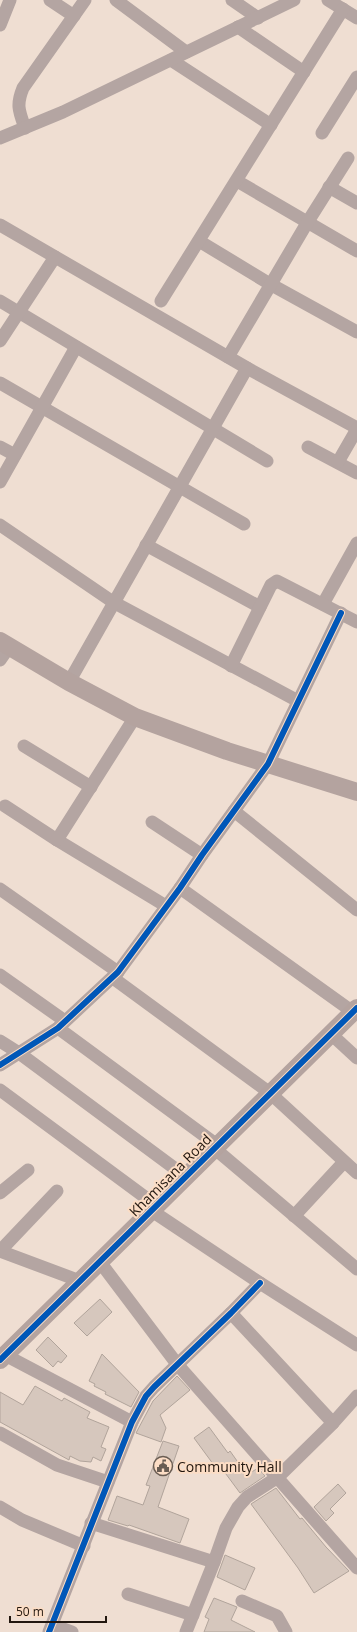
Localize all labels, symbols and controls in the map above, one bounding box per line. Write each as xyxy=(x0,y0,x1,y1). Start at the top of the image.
street label: Khamisana Road xyxy=(125,1130,215,1220)
public building icon: Community Hall xyxy=(152,1455,174,1477)
place label: Community Hall xyxy=(177,1457,282,1476)
scale bar xyxy=(10,1598,106,1624)
text: 50 m xyxy=(16,1603,44,1620)

